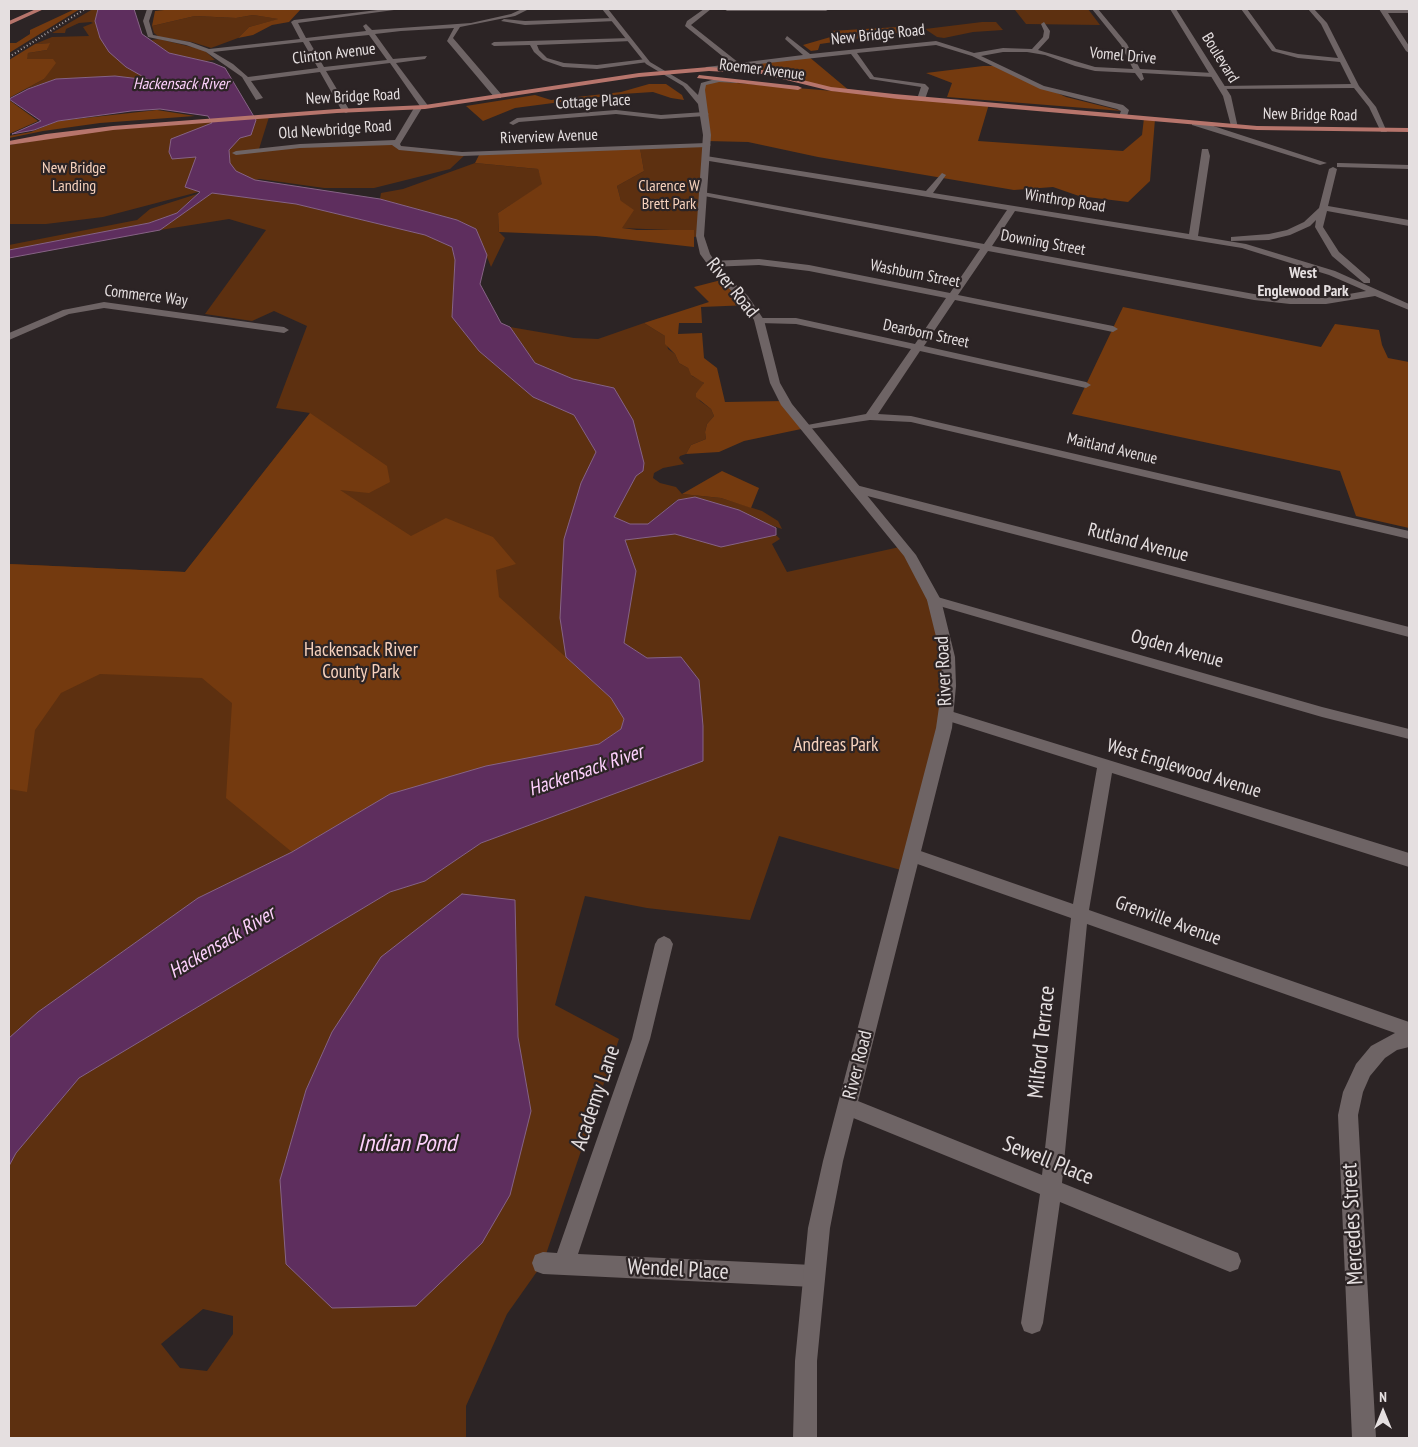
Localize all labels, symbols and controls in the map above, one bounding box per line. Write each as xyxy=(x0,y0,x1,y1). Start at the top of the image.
street label: New Bridge Road xyxy=(830,21,926,49)
street label: Boulevard xyxy=(1197,29,1243,87)
street label: Clinton Avenue xyxy=(291,39,377,69)
street label: Vomel Drive xyxy=(1089,44,1157,68)
street label: Roemer Avenue xyxy=(718,55,806,85)
water label: Hackensack River xyxy=(133,74,229,94)
street label: New Bridge Road xyxy=(305,85,401,109)
street label: Cottage Place xyxy=(555,90,631,114)
street label: New Bridge Road xyxy=(1263,105,1357,125)
street label: Old Newbridge Road xyxy=(278,116,392,144)
street label: Riverview Avenue xyxy=(500,126,598,148)
park label: New Bridge Landing xyxy=(42,158,106,196)
park label: Clarence W Brett Park xyxy=(638,176,700,214)
street label: Winthrop Road xyxy=(1023,185,1107,217)
street label: Downing Street xyxy=(999,226,1087,260)
street label: River Road xyxy=(701,254,763,322)
street label: Washburn Street xyxy=(869,256,961,292)
district label: West Englewood Park xyxy=(1257,263,1349,301)
street label: Commerce Way xyxy=(103,281,189,311)
street label: Dearborn Street xyxy=(881,316,971,352)
street label: Maitland Avenue xyxy=(1065,429,1159,469)
street label: Rutland Avenue xyxy=(1085,519,1191,567)
street label: Ogden Avenue xyxy=(1128,625,1226,673)
street label: River Road xyxy=(931,635,957,707)
park label: Hackensack River County Park xyxy=(304,640,418,684)
park label: Andreas Park xyxy=(794,735,878,757)
street label: West Englewood Avenue xyxy=(1104,735,1264,803)
water label: Hackensack River xyxy=(525,740,647,802)
street label: Grenville Avenue xyxy=(1112,891,1224,951)
water label: Hackensack River xyxy=(164,902,280,984)
street label: Milford Terrace xyxy=(1023,984,1061,1100)
street label: River Road xyxy=(838,1028,878,1102)
street label: Academy Lane xyxy=(566,1042,626,1154)
water label: Indian Pond xyxy=(358,1130,456,1158)
street label: Sewell Place xyxy=(999,1131,1097,1191)
street label: Mercedes Street xyxy=(1337,1162,1369,1286)
street label: Wendel Place xyxy=(627,1254,729,1286)
north arrow xyxy=(1358,1387,1408,1437)
text: N xyxy=(1379,1388,1387,1406)

